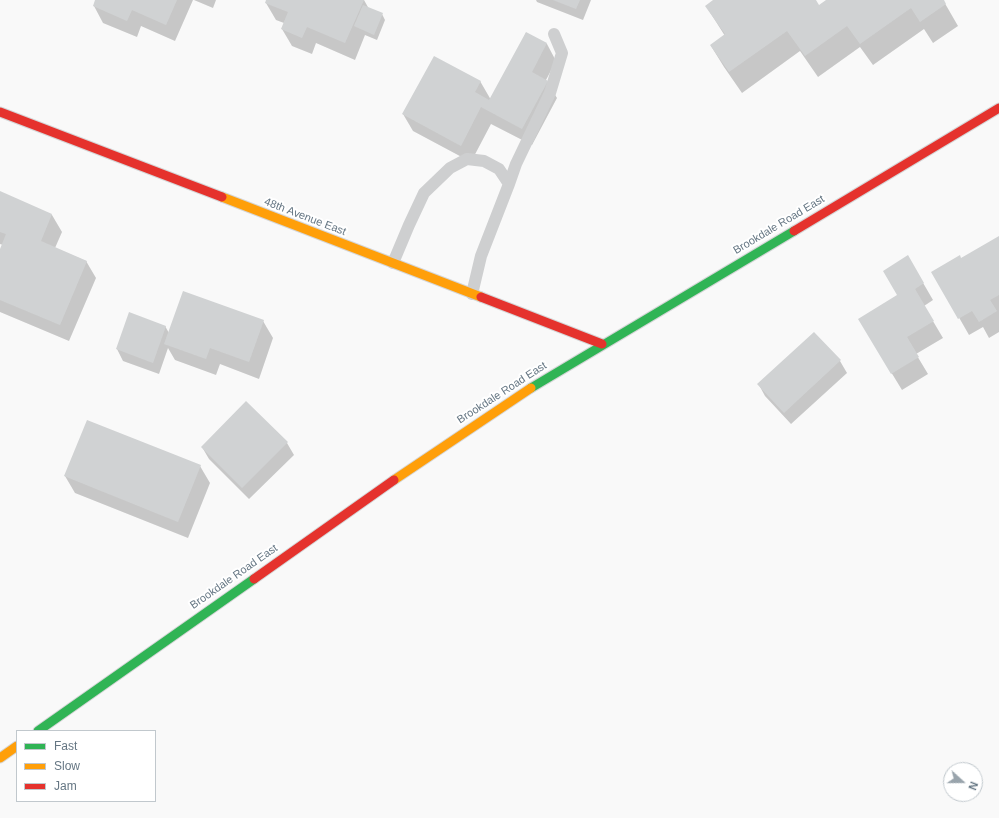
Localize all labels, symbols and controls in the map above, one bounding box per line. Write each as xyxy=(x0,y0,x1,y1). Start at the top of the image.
street label: Brookdale Road East xyxy=(731,193,827,257)
street label: 48th Avenue East xyxy=(262,195,348,239)
street label: Brookdale Road East xyxy=(455,359,549,427)
street label: Brookdale Road East xyxy=(188,542,280,612)
legend xyxy=(16,730,156,802)
text: Fast xyxy=(54,739,77,753)
text: Slow xyxy=(54,759,80,773)
north arrow xyxy=(943,762,983,802)
text: Jam xyxy=(54,779,77,793)
text: N xyxy=(966,780,980,792)

